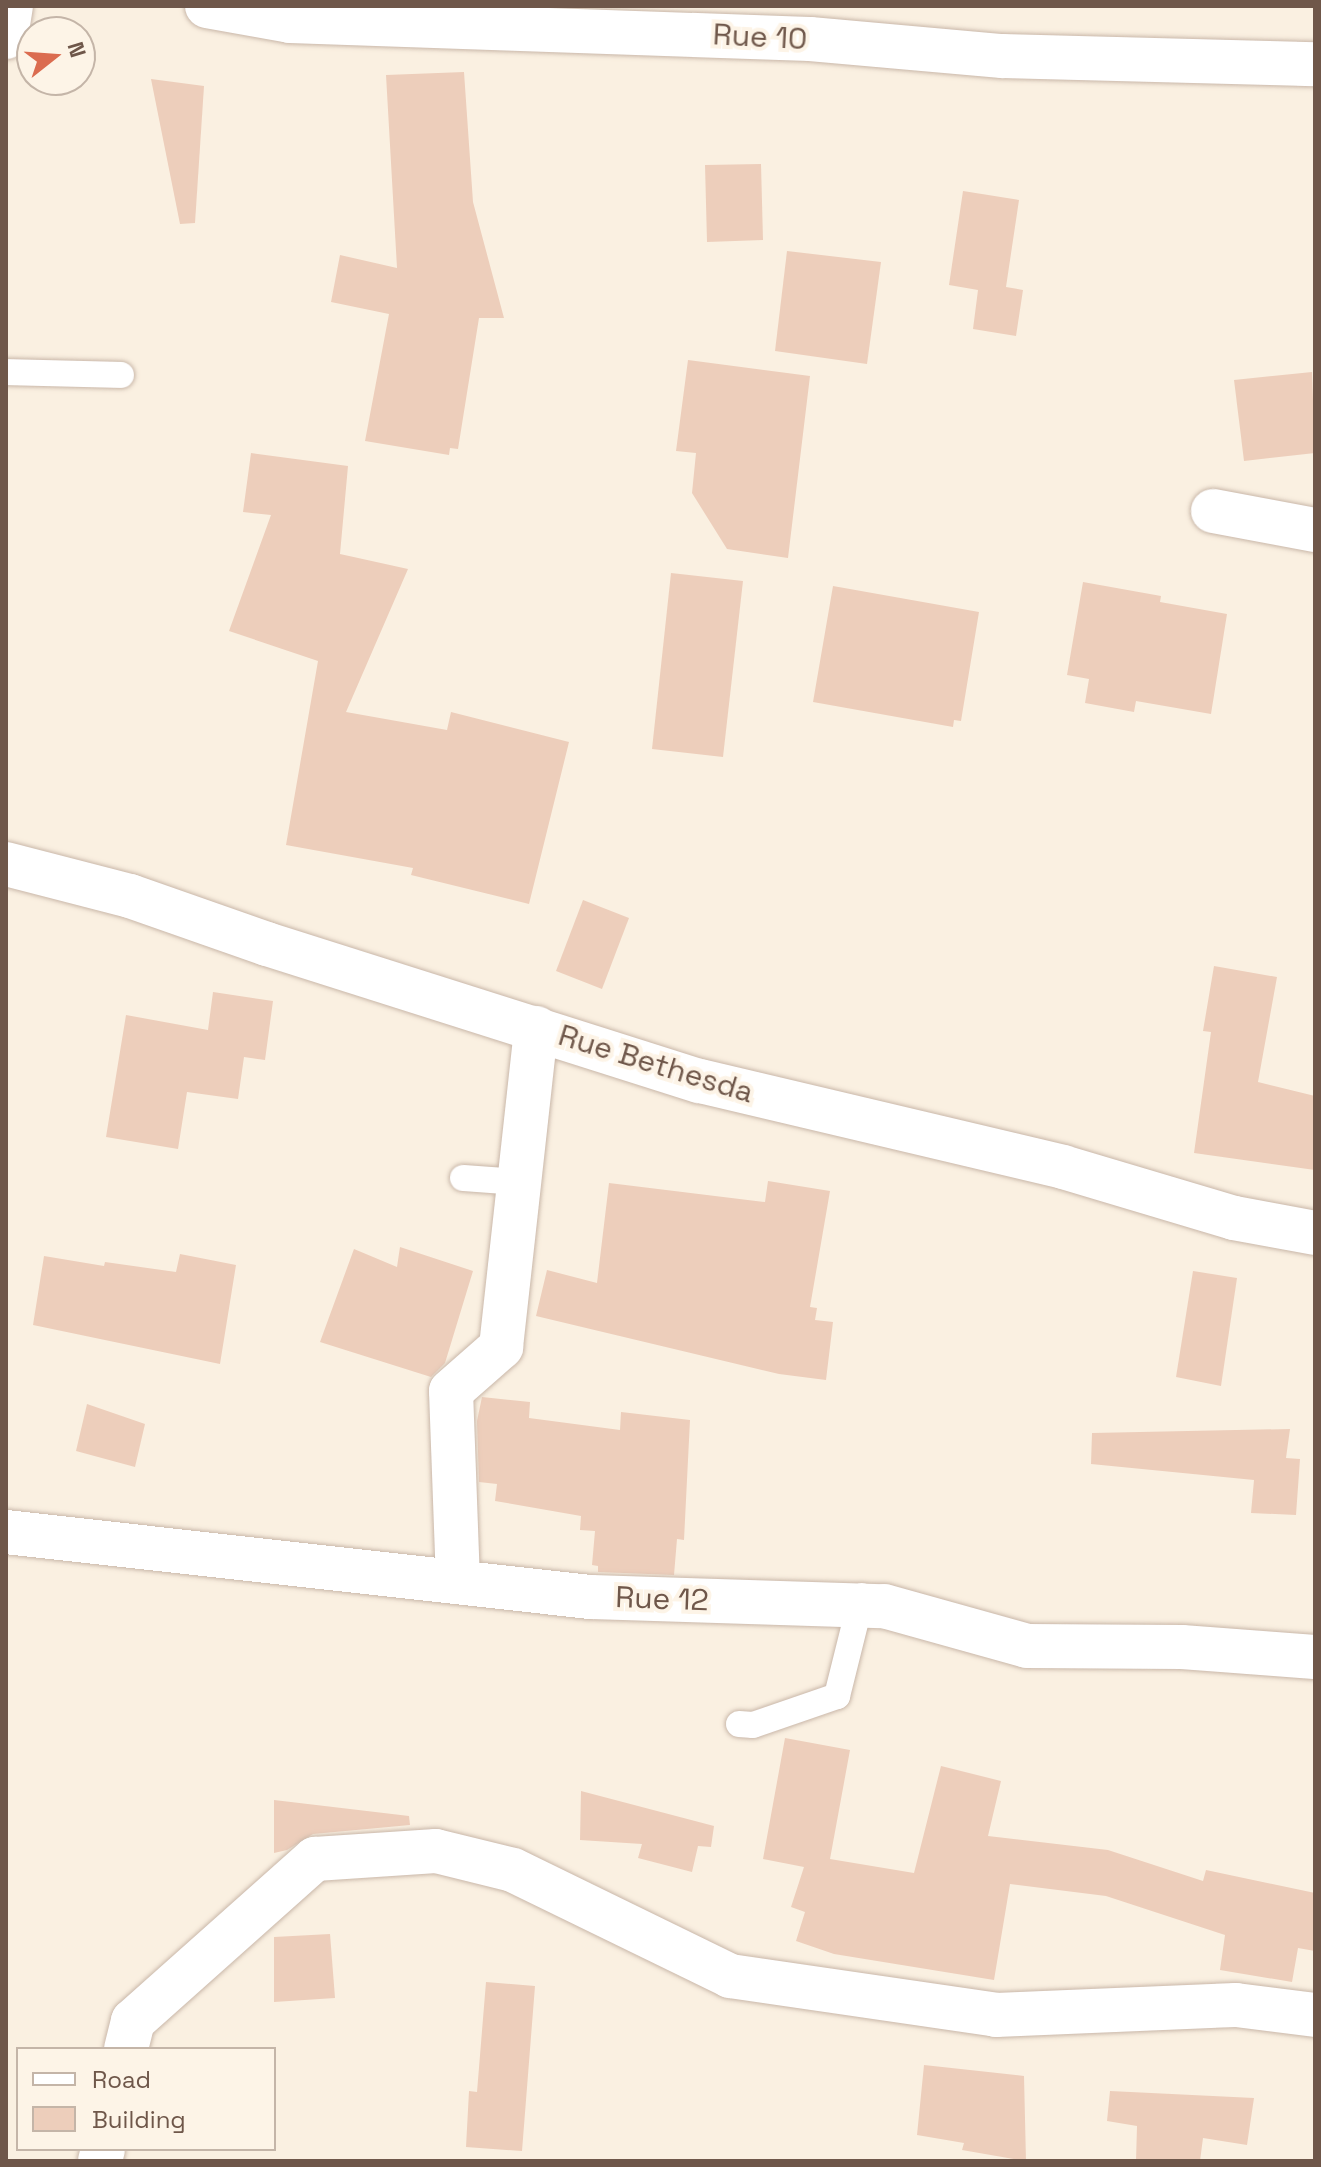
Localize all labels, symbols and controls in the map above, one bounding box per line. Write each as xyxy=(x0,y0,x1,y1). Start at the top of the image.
north arrow xyxy=(16,16,96,96)
street label: Rue 10 xyxy=(712,17,808,57)
text: N xyxy=(61,38,93,61)
street label: Rue Bethesda xyxy=(554,1017,758,1111)
street label: Rue 12 xyxy=(615,1579,709,1619)
legend xyxy=(16,2047,276,2151)
text: Road xyxy=(92,2064,151,2095)
text: Building xyxy=(92,2104,186,2135)

